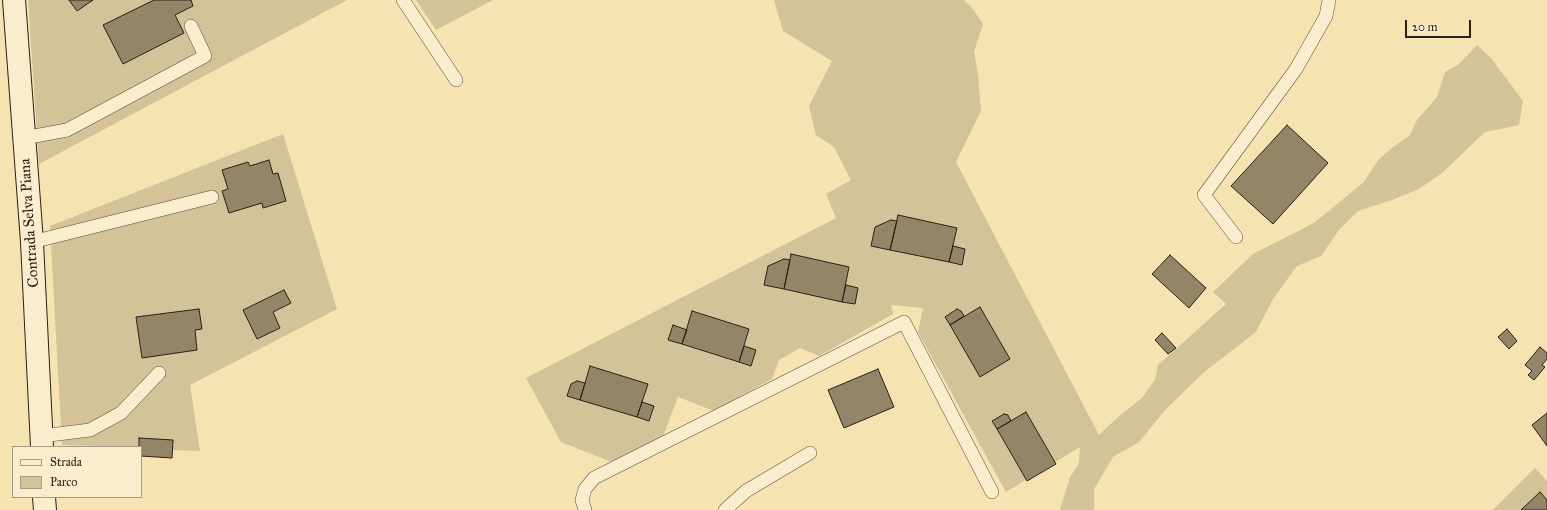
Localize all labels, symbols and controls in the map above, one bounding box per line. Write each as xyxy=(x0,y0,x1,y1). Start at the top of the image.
scale bar xyxy=(1407,12,1473,38)
text: 20 m xyxy=(1412,20,1438,34)
street label: Contrada Selva Piana xyxy=(17,158,43,288)
legend xyxy=(12,446,142,498)
text: Strada xyxy=(50,455,82,469)
text: Parco xyxy=(50,475,77,489)

